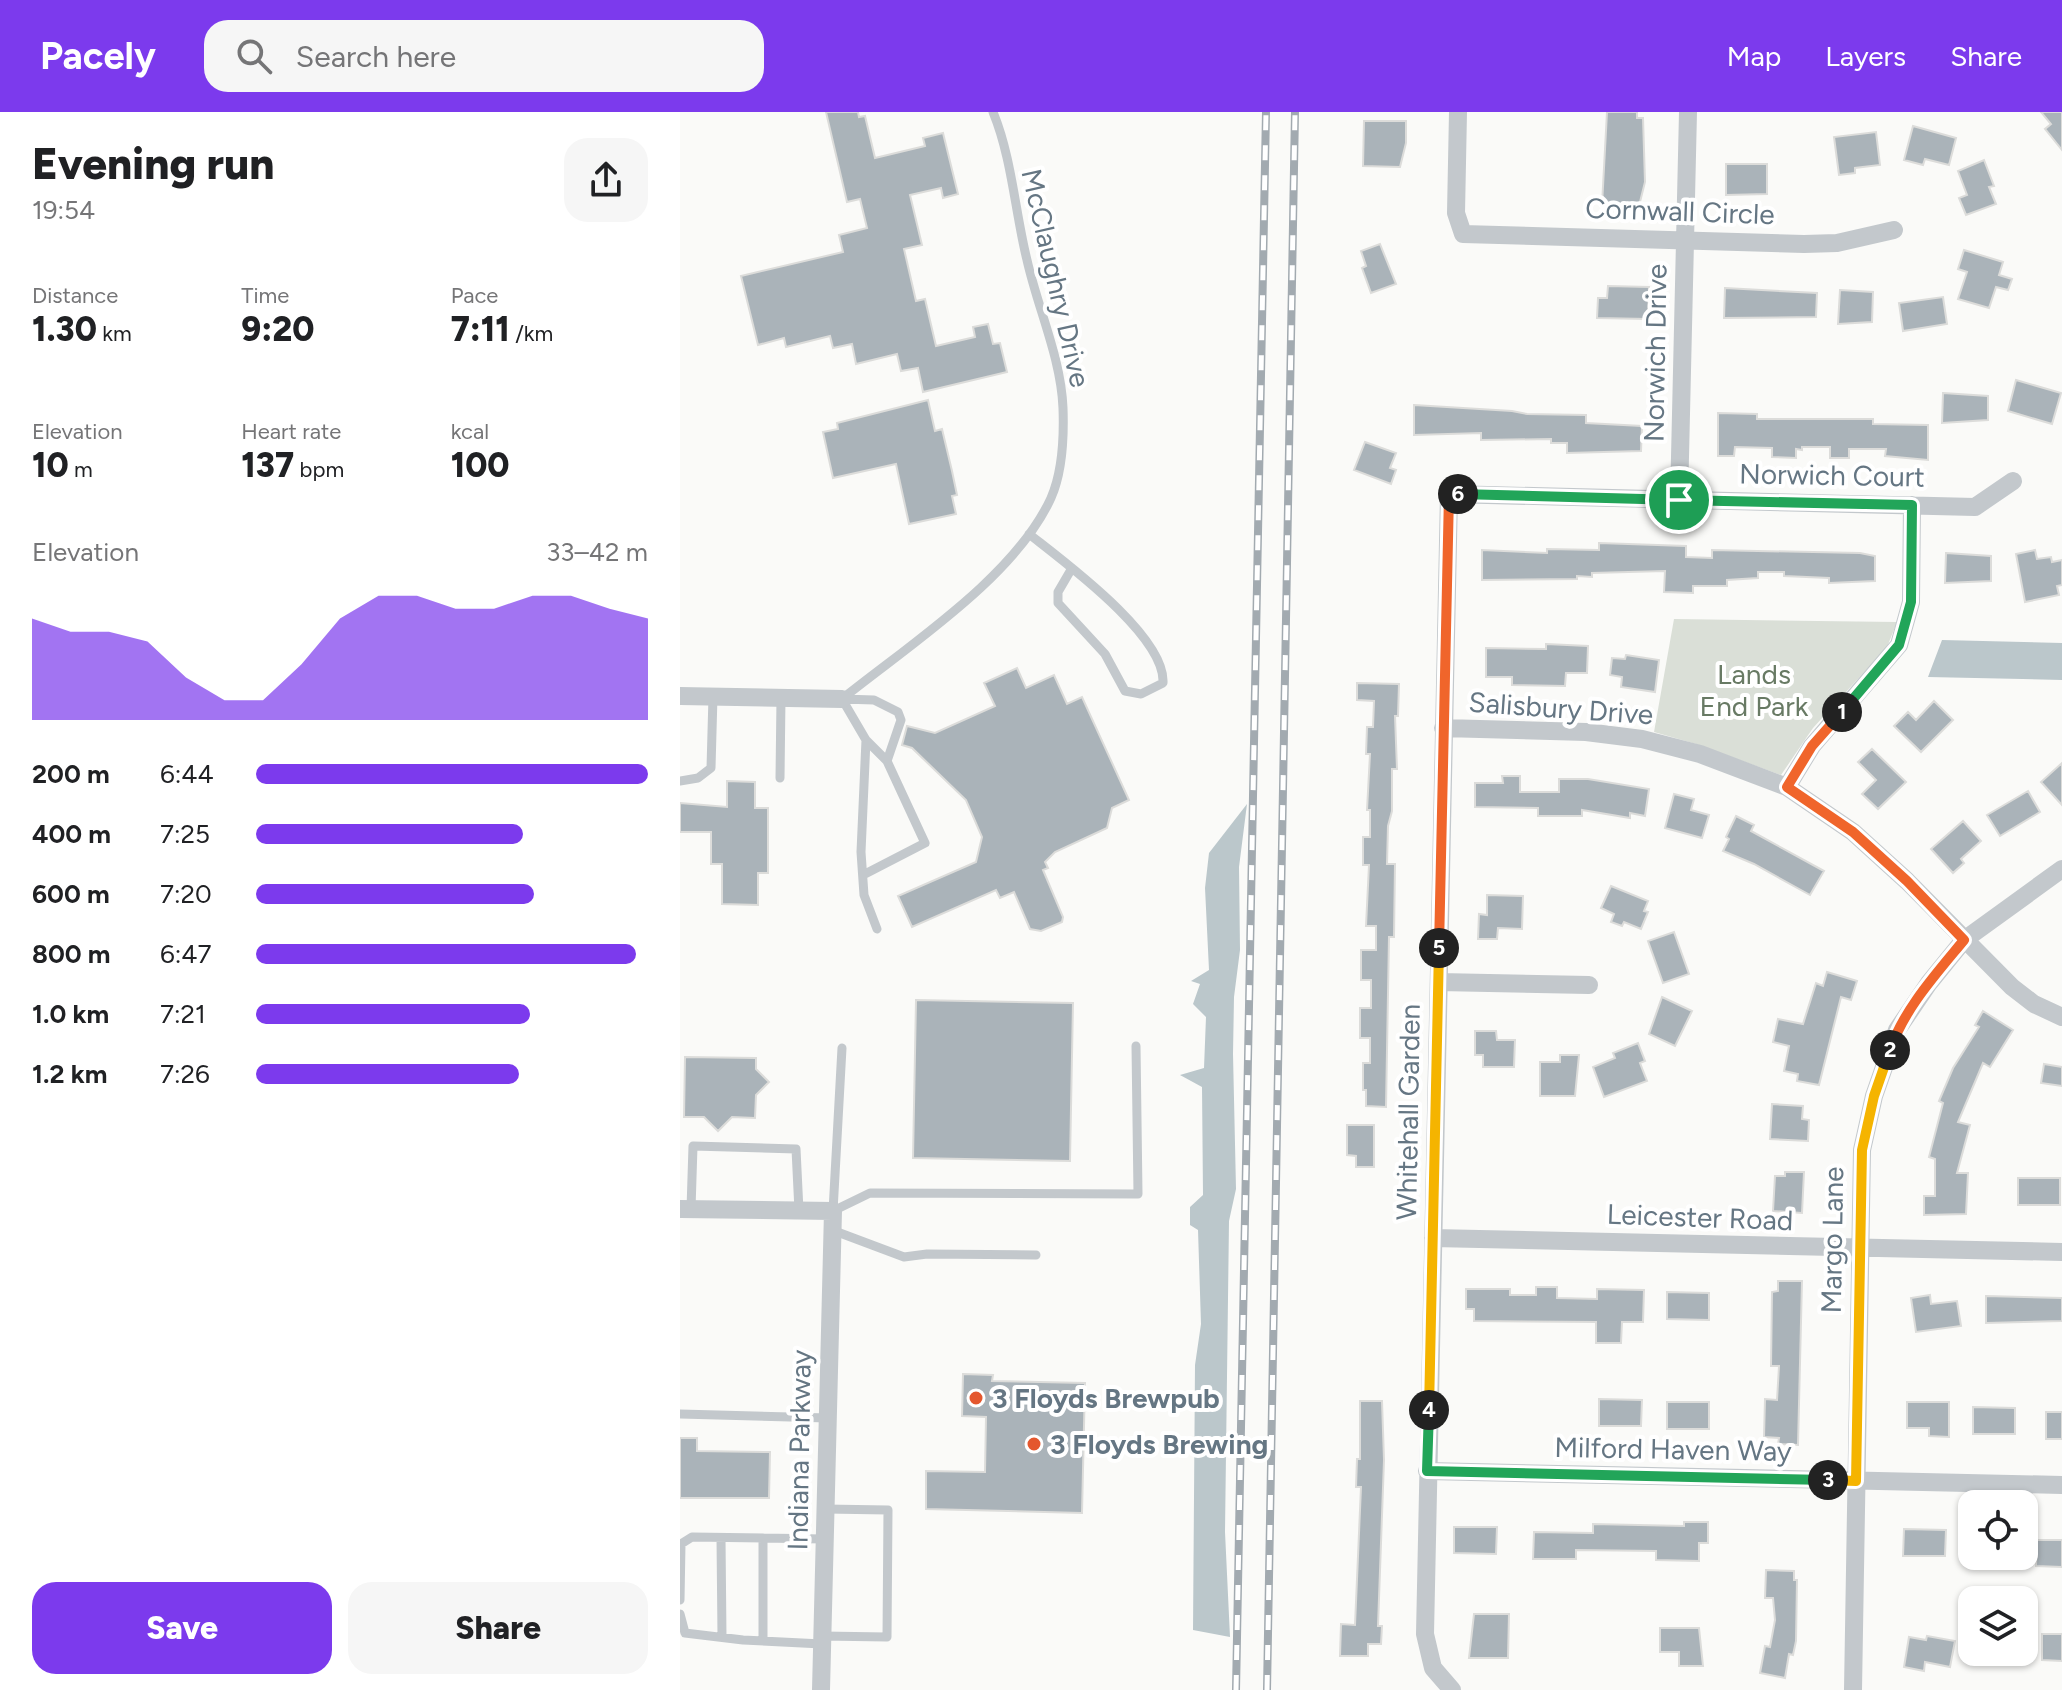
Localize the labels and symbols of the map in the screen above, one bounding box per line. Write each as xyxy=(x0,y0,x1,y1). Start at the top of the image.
street label: McClaughry Drive xyxy=(1014,166,1098,390)
street label: Cornwall Circle xyxy=(1585,191,1775,231)
street label: Norwich Drive xyxy=(1636,264,1674,442)
street label: Norwich Court xyxy=(1739,456,1925,494)
pin xyxy=(1645,466,1713,534)
pin: 6 xyxy=(1438,474,1478,514)
park label: Lands End Park xyxy=(1700,657,1809,723)
street label: Salisbury Drive xyxy=(1468,685,1654,731)
pin: 1 xyxy=(1822,692,1862,732)
pin: 5 xyxy=(1419,928,1459,968)
street label: Whitehall Garden xyxy=(1389,1004,1427,1220)
pin: 2 xyxy=(1870,1030,1910,1070)
street label: Margo Lane xyxy=(1814,1166,1850,1314)
street label: Leicester Road xyxy=(1606,1197,1794,1237)
street label: Indiana Parkway xyxy=(780,1349,818,1551)
place label: 3 Floyds Brewpub xyxy=(992,1381,1220,1415)
marker: 3 Floyds Brewpub xyxy=(967,1389,985,1407)
pin: 4 xyxy=(1409,1390,1449,1430)
place label: 3 Floyds Brewing xyxy=(1050,1427,1268,1461)
street label: Milford Haven Way xyxy=(1554,1430,1792,1468)
marker: 3 Floyds Brewing xyxy=(1025,1435,1043,1453)
pin: 3 xyxy=(1808,1460,1848,1500)

